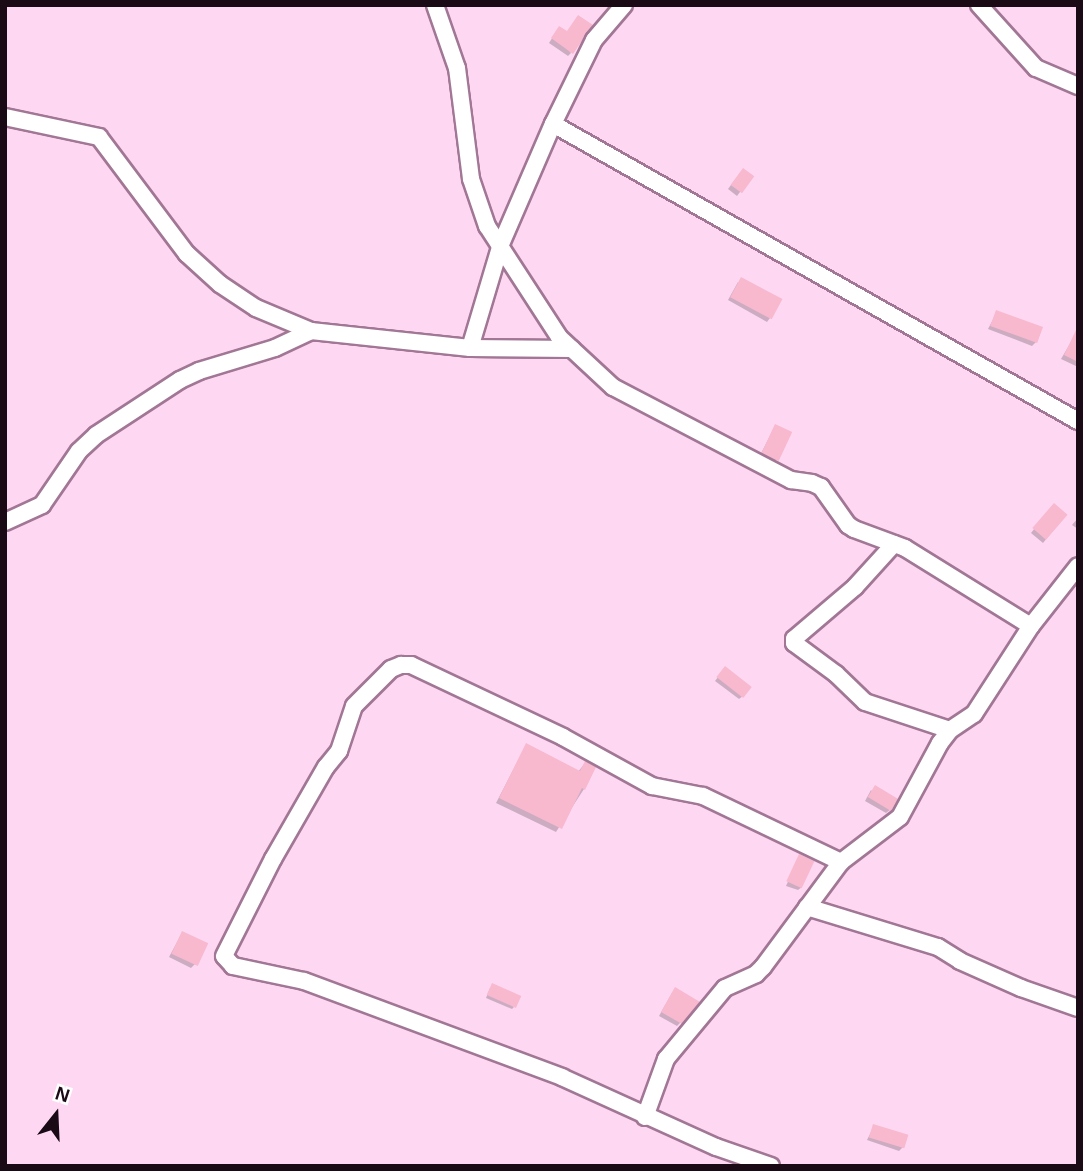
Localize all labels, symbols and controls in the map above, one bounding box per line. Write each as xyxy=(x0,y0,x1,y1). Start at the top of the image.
north arrow xyxy=(21,1080,91,1150)
text: N xyxy=(53,1082,72,1107)

